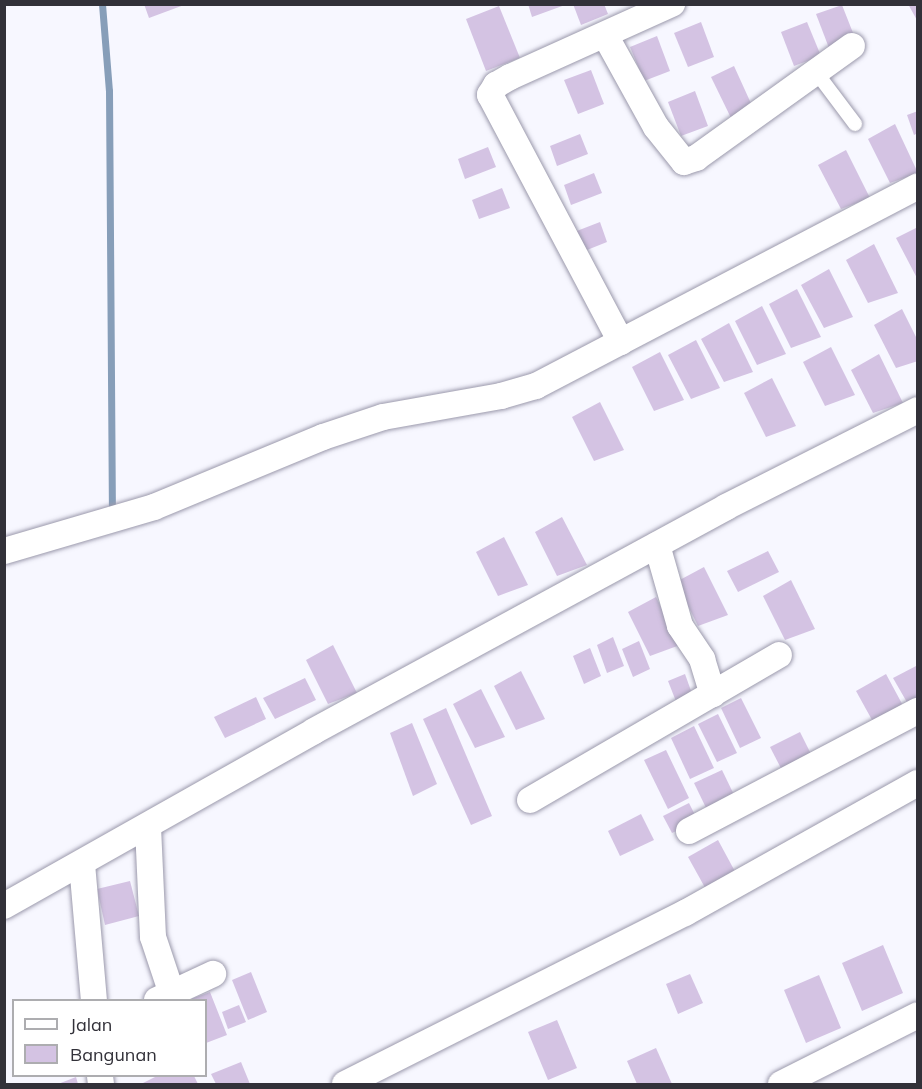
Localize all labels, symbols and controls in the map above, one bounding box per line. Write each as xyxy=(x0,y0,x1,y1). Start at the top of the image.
legend xyxy=(12,999,207,1077)
text: Jalan xyxy=(70,1013,112,1036)
text: Bangunan xyxy=(70,1043,157,1066)

